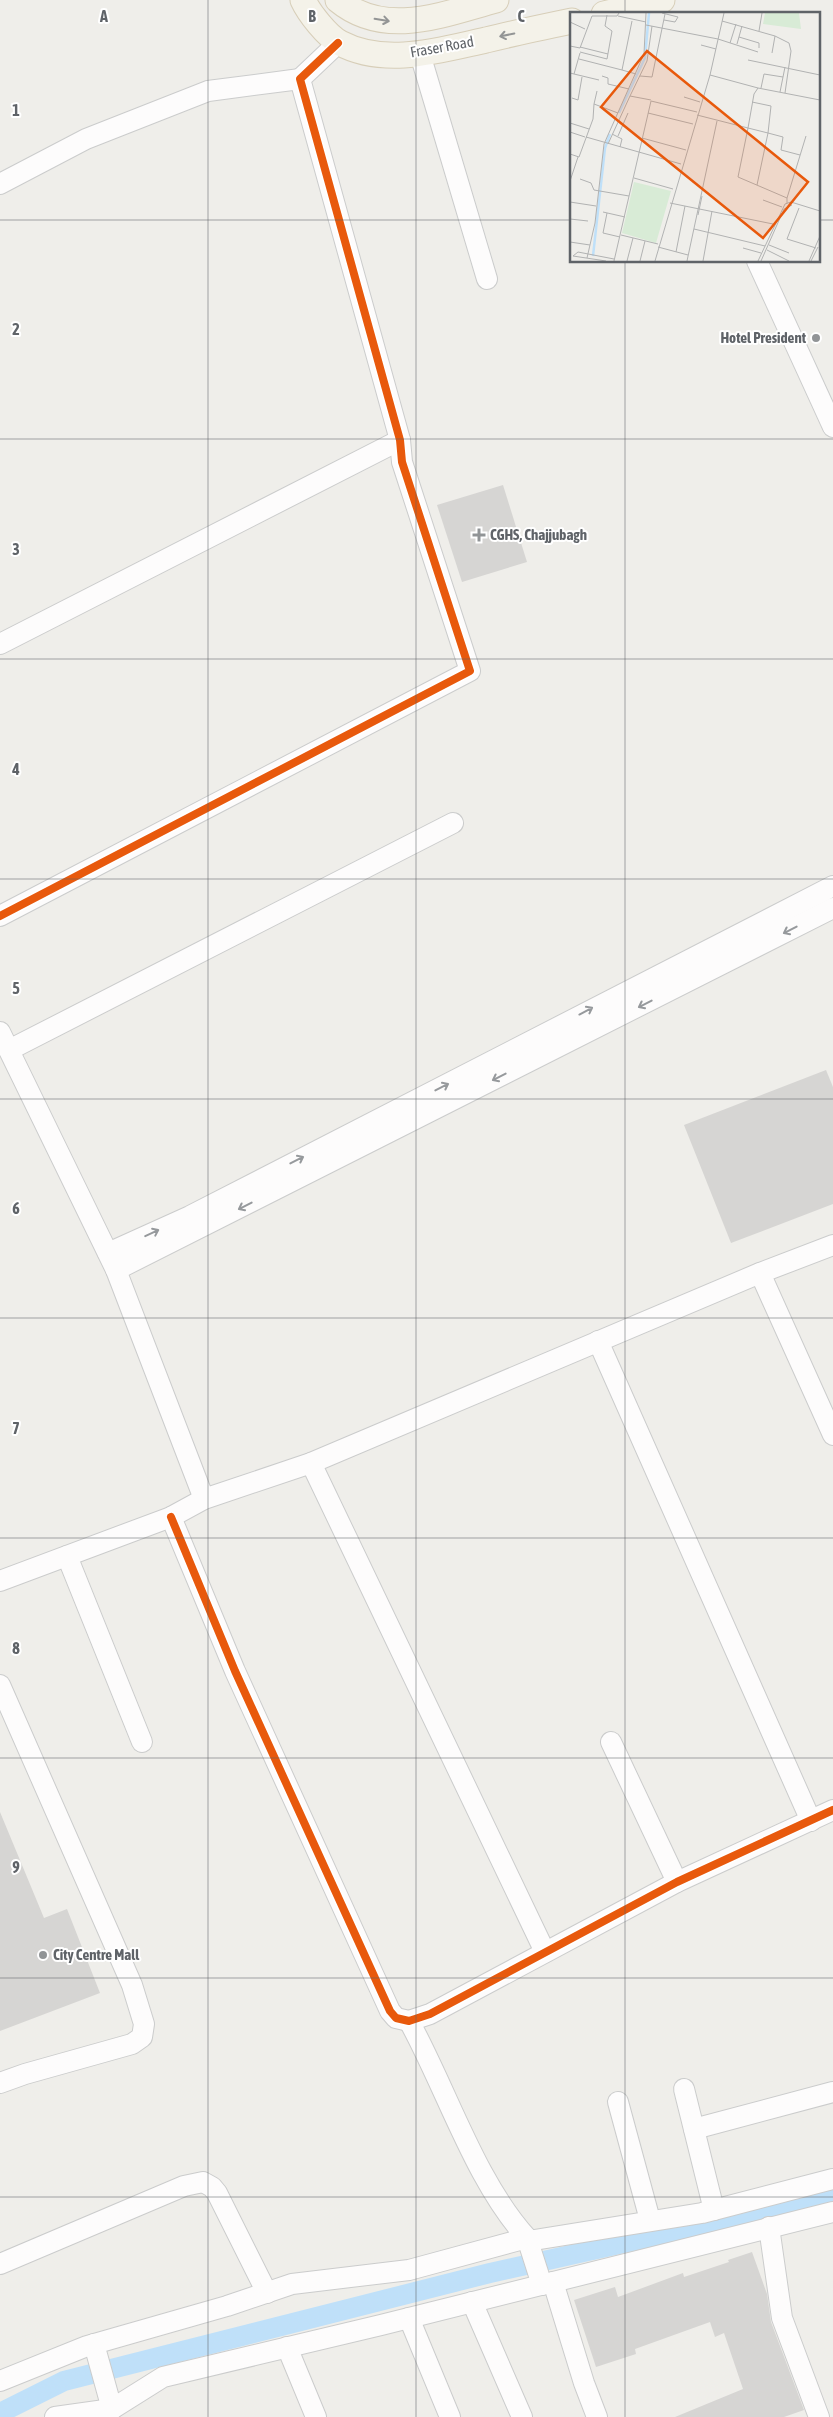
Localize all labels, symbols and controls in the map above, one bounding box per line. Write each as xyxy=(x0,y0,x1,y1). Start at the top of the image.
text: A xyxy=(99,7,108,25)
text: B xyxy=(308,7,316,25)
text: C xyxy=(517,7,525,25)
inset map xyxy=(570,12,820,262)
one-way arrow xyxy=(373,15,389,25)
one-way arrow xyxy=(499,31,515,40)
street label: Fraser Road xyxy=(409,33,475,60)
text: 1 xyxy=(12,101,20,119)
text: 2 xyxy=(12,320,20,338)
place label: Hotel President xyxy=(720,329,807,346)
marker: Hotel President xyxy=(810,332,822,344)
place label: CGHS, Chajjubagh xyxy=(490,526,587,543)
marker: CGHS, Chajjubagh xyxy=(472,528,486,542)
text: 3 xyxy=(12,540,20,558)
text: 4 xyxy=(11,760,20,778)
one-way arrow xyxy=(782,925,797,935)
text: 5 xyxy=(12,979,20,997)
one-way arrow xyxy=(637,999,652,1009)
one-way arrow xyxy=(578,1006,593,1015)
one-way arrow xyxy=(492,1072,507,1082)
one-way arrow xyxy=(434,1082,449,1091)
one-way arrow xyxy=(290,1155,305,1165)
text: 6 xyxy=(12,1199,20,1217)
one-way arrow xyxy=(238,1202,253,1211)
one-way arrow xyxy=(144,1227,159,1237)
text: 7 xyxy=(12,1419,20,1437)
text: 8 xyxy=(12,1639,20,1657)
text: 9 xyxy=(12,1858,20,1876)
place label: City Centre Mall xyxy=(53,1946,140,1963)
marker: City Centre Mall xyxy=(37,1949,49,1961)

